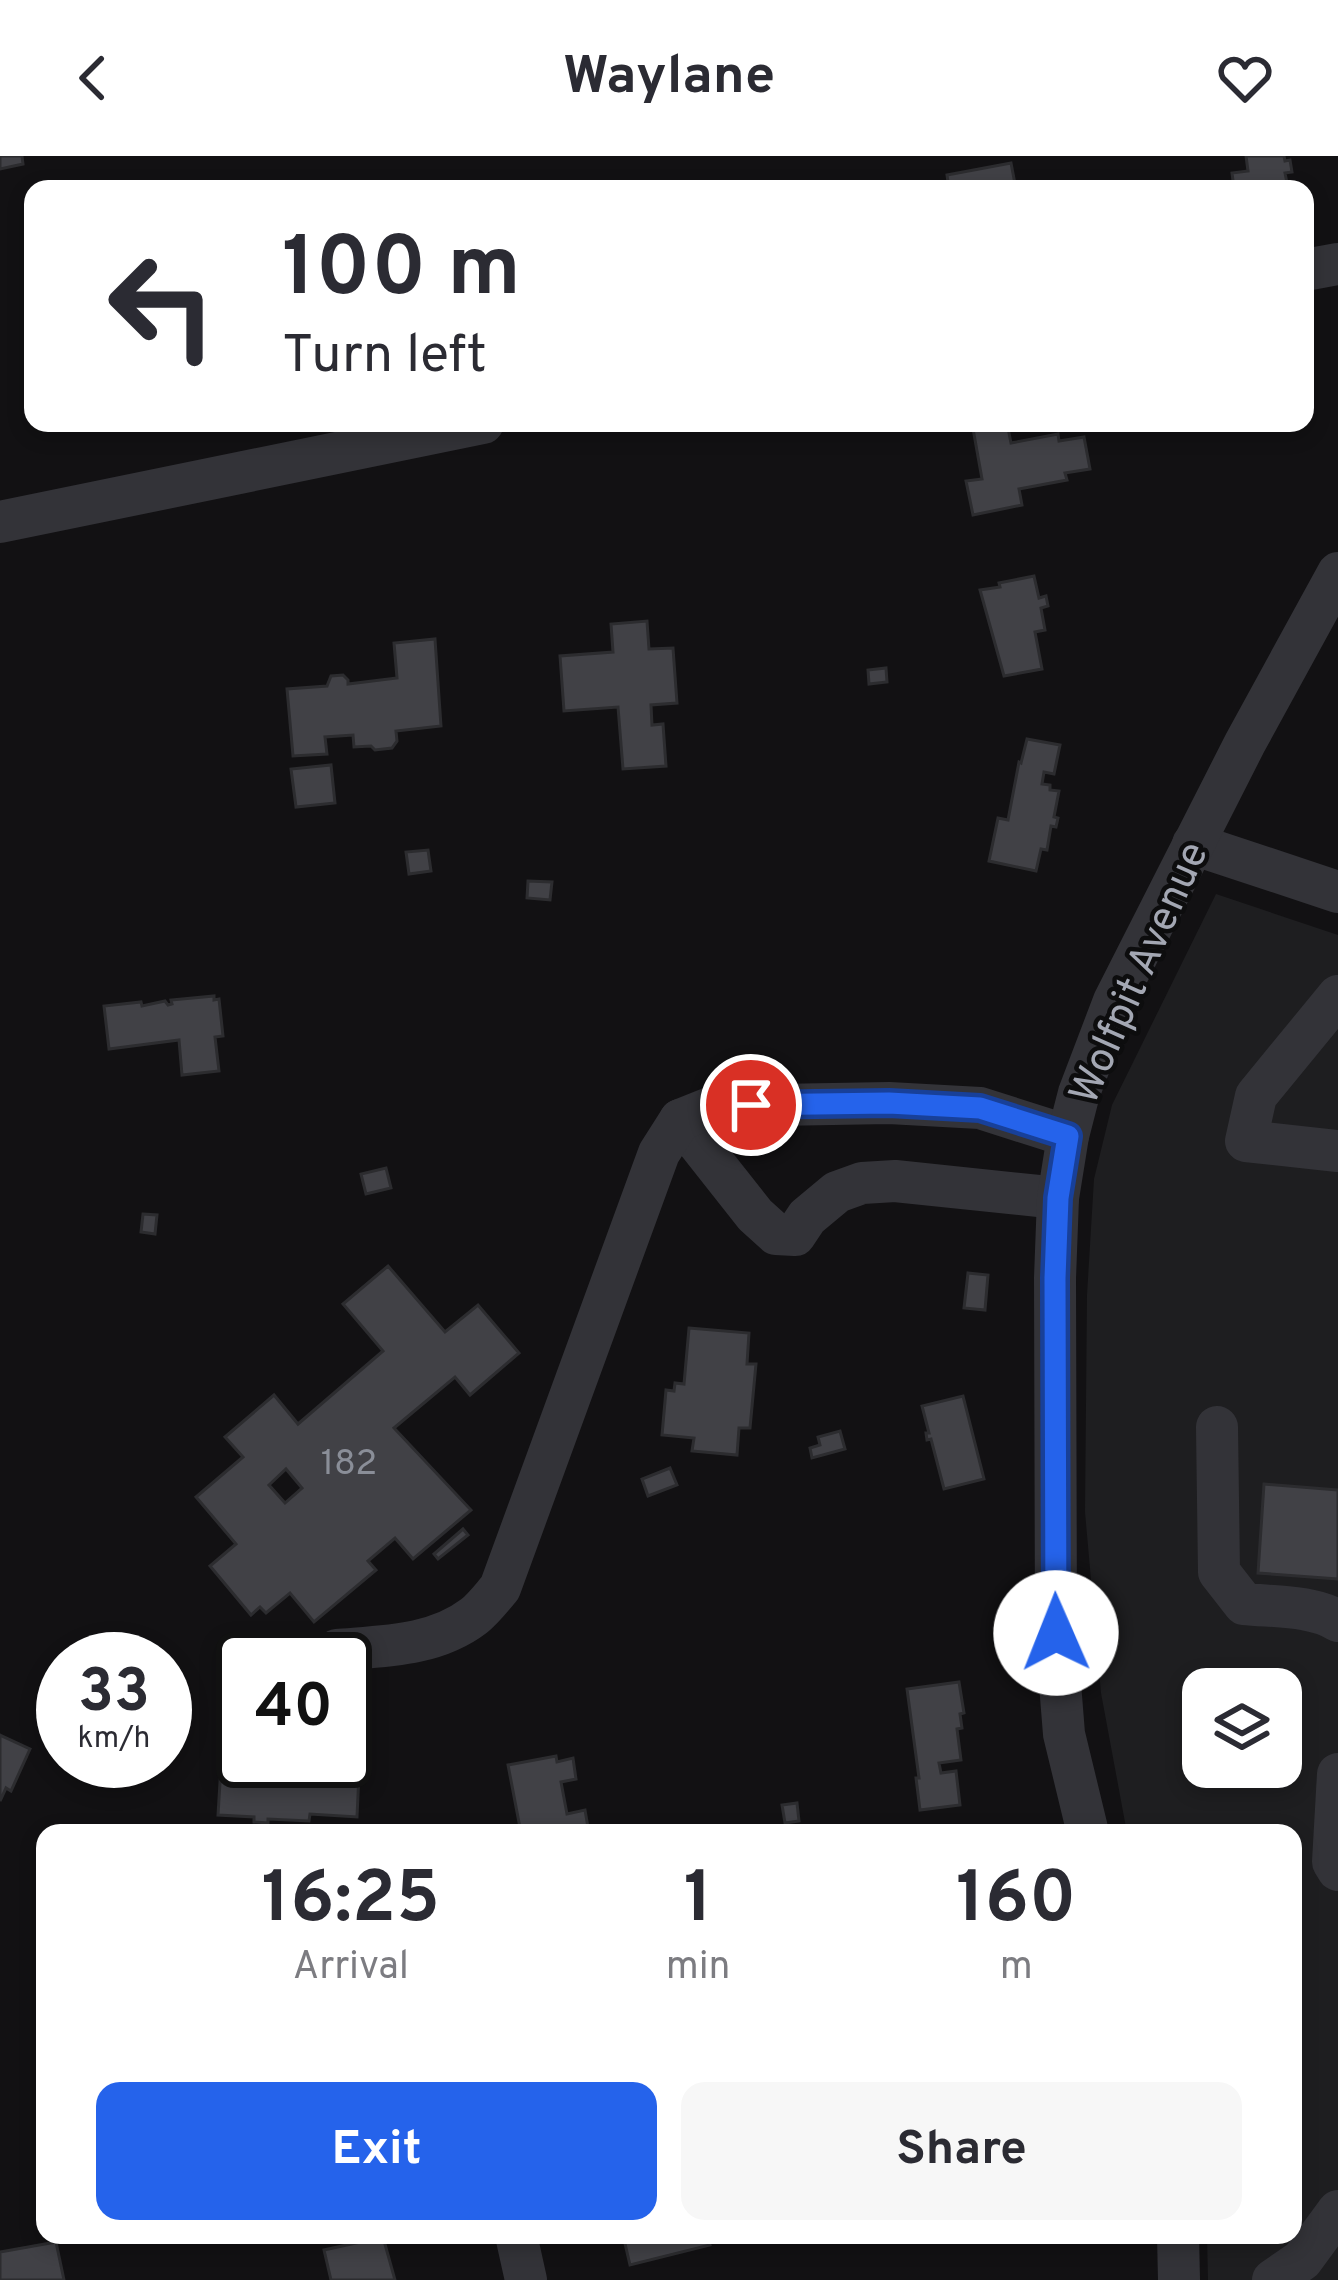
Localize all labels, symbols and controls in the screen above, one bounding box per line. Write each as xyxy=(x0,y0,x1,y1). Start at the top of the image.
text: Waylane xyxy=(563,44,775,113)
icon: back xyxy=(60,45,126,111)
icon: heart xyxy=(1212,45,1278,111)
text: 100 m xyxy=(282,219,521,325)
icon: left xyxy=(84,228,240,384)
text: Turn left xyxy=(282,323,487,392)
street label: Wolfpit Avenue xyxy=(1060,834,1223,1113)
pin xyxy=(700,1054,802,1156)
icon: arrive xyxy=(718,1072,784,1138)
house number: 182 xyxy=(321,1442,377,1488)
position arrow xyxy=(993,1570,1119,1696)
speed limit sign: 40 xyxy=(216,1632,372,1788)
text: 33 xyxy=(78,1657,150,1733)
map controls xyxy=(1182,1668,1302,1788)
button: layers xyxy=(1182,1668,1302,1788)
text: km/h xyxy=(78,1721,150,1758)
text: 16:25 xyxy=(262,1856,440,1948)
text: 1 xyxy=(684,1856,712,1948)
text: 160 xyxy=(956,1856,1076,1948)
text: Arrival xyxy=(293,1944,409,1993)
text: min xyxy=(666,1944,731,1993)
text: m xyxy=(1000,1944,1033,1993)
button: Exit xyxy=(96,2082,657,2220)
button: Share xyxy=(681,2082,1242,2220)

